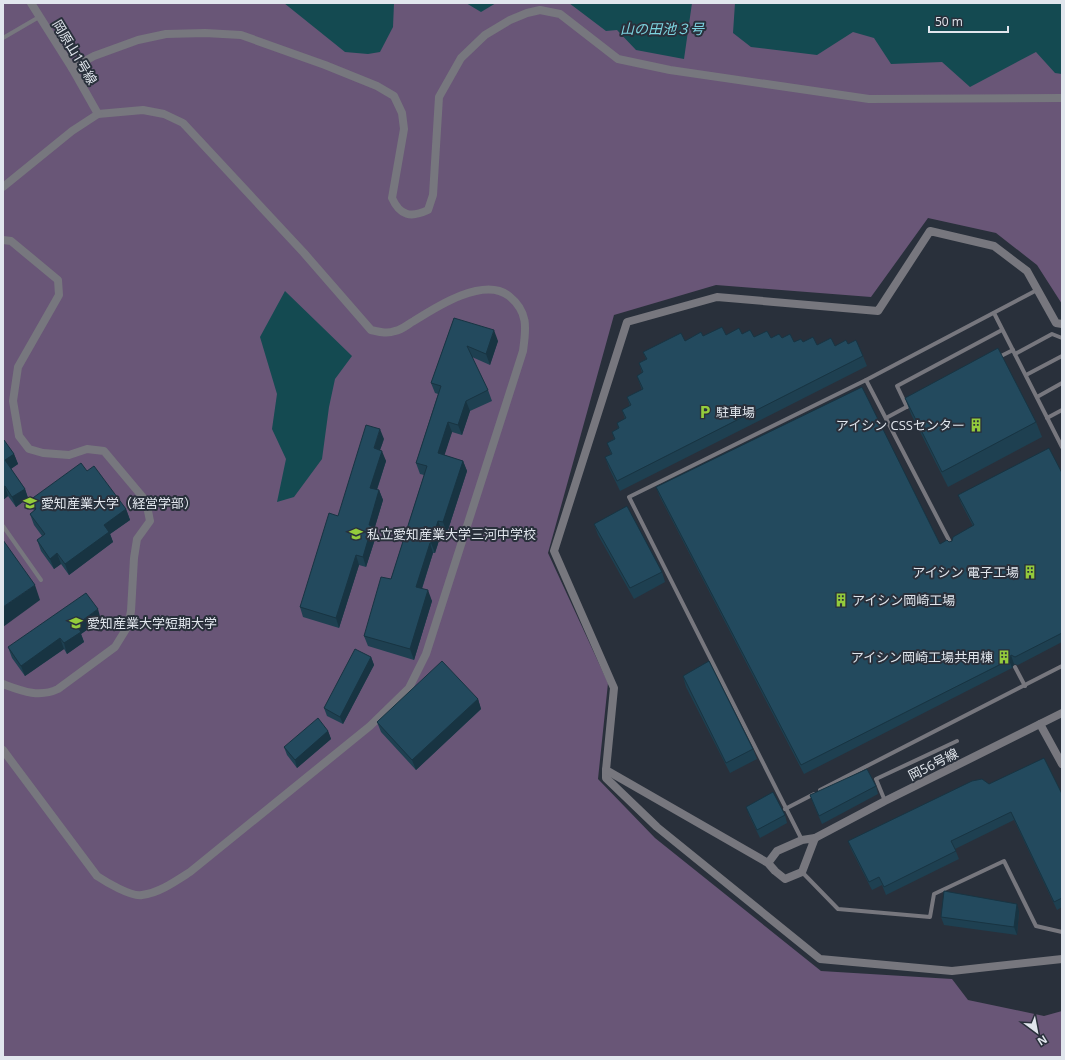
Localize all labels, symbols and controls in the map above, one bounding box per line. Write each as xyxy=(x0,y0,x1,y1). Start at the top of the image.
scale bar xyxy=(929,8,1008,34)
text: 50 m xyxy=(935,13,963,30)
street label: 岡原山1号線 xyxy=(49,16,101,88)
water label: 山の田池３号 xyxy=(620,19,705,38)
place label: 駐車場 xyxy=(716,403,755,421)
parking icon: 駐車場 xyxy=(697,404,713,420)
place label: アイシン CSSセンター xyxy=(836,416,965,434)
building icon: アイシン CSSセンター xyxy=(968,417,984,433)
place label: 愛知産業大学（経営学部） xyxy=(41,494,197,512)
school or university icon: 愛知産業大学（経営学部） xyxy=(22,495,38,511)
place label: 私立愛知産業大学三河中学校 xyxy=(367,525,536,543)
school or university icon: 私立愛知産業大学三河中学校 xyxy=(348,526,364,542)
place label: アイシン 電子工場 xyxy=(912,563,1019,581)
building icon: アイシン 電子工場 xyxy=(1022,564,1038,580)
place label: アイシン岡崎工場 xyxy=(852,591,955,609)
building icon: アイシン岡崎工場 xyxy=(833,592,849,608)
place label: 愛知産業大学短期大学 xyxy=(87,614,217,632)
school or university icon: 愛知産業大学短期大学 xyxy=(68,615,84,631)
place label: アイシン岡崎工場共用棟 xyxy=(851,648,993,666)
building icon: アイシン岡崎工場共用棟 xyxy=(996,649,1012,665)
street label: 岡56号線 xyxy=(905,744,961,784)
north arrow xyxy=(1017,1012,1057,1052)
text: N xyxy=(1035,1032,1050,1050)

